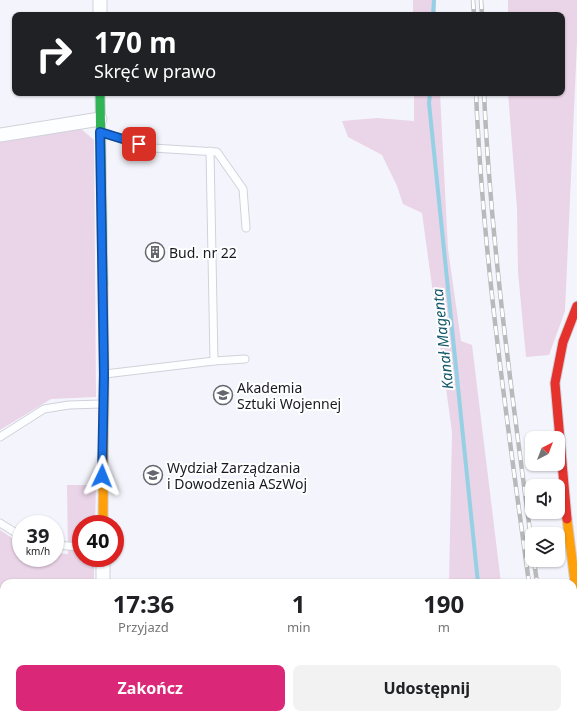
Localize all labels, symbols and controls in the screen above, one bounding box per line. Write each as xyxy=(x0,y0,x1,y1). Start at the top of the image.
text: 170 m xyxy=(94,23,177,61)
icon: right xyxy=(28,28,80,80)
text: Skręć w prawo xyxy=(94,59,216,83)
pin xyxy=(122,127,156,161)
icon: arrive xyxy=(128,133,150,155)
building icon: Bud. nr 22 xyxy=(144,241,166,263)
place label: Bud. nr 22 xyxy=(169,243,237,262)
water label: Kanał Magenta xyxy=(427,287,457,390)
place label: Akademia Sztuki Wojennej xyxy=(237,378,341,413)
school or university icon: Akademia Sztuki Wojennej xyxy=(212,384,234,406)
north arrow xyxy=(525,431,565,471)
map controls xyxy=(525,431,565,567)
position arrow xyxy=(81,455,123,497)
place label: Wydział Zarządzania i Dowodzenia ASzWoj xyxy=(167,458,307,493)
school or university icon: Wydział Zarządzania i Dowodzenia ASzWoj xyxy=(142,464,164,486)
button: sound xyxy=(525,479,565,519)
speed limit sign: 40 xyxy=(72,515,124,567)
text: 39 xyxy=(27,522,49,549)
button: layers xyxy=(525,527,565,567)
text: km/h xyxy=(26,544,50,558)
text: 17:36 xyxy=(113,587,174,620)
text: 1 xyxy=(292,587,306,620)
text: 190 xyxy=(423,587,464,620)
text: Przyjazd xyxy=(118,618,169,636)
text: min xyxy=(287,618,310,636)
text: m xyxy=(438,618,450,636)
button: Zakończ xyxy=(16,665,285,711)
button: Udostępnij xyxy=(293,665,561,711)

